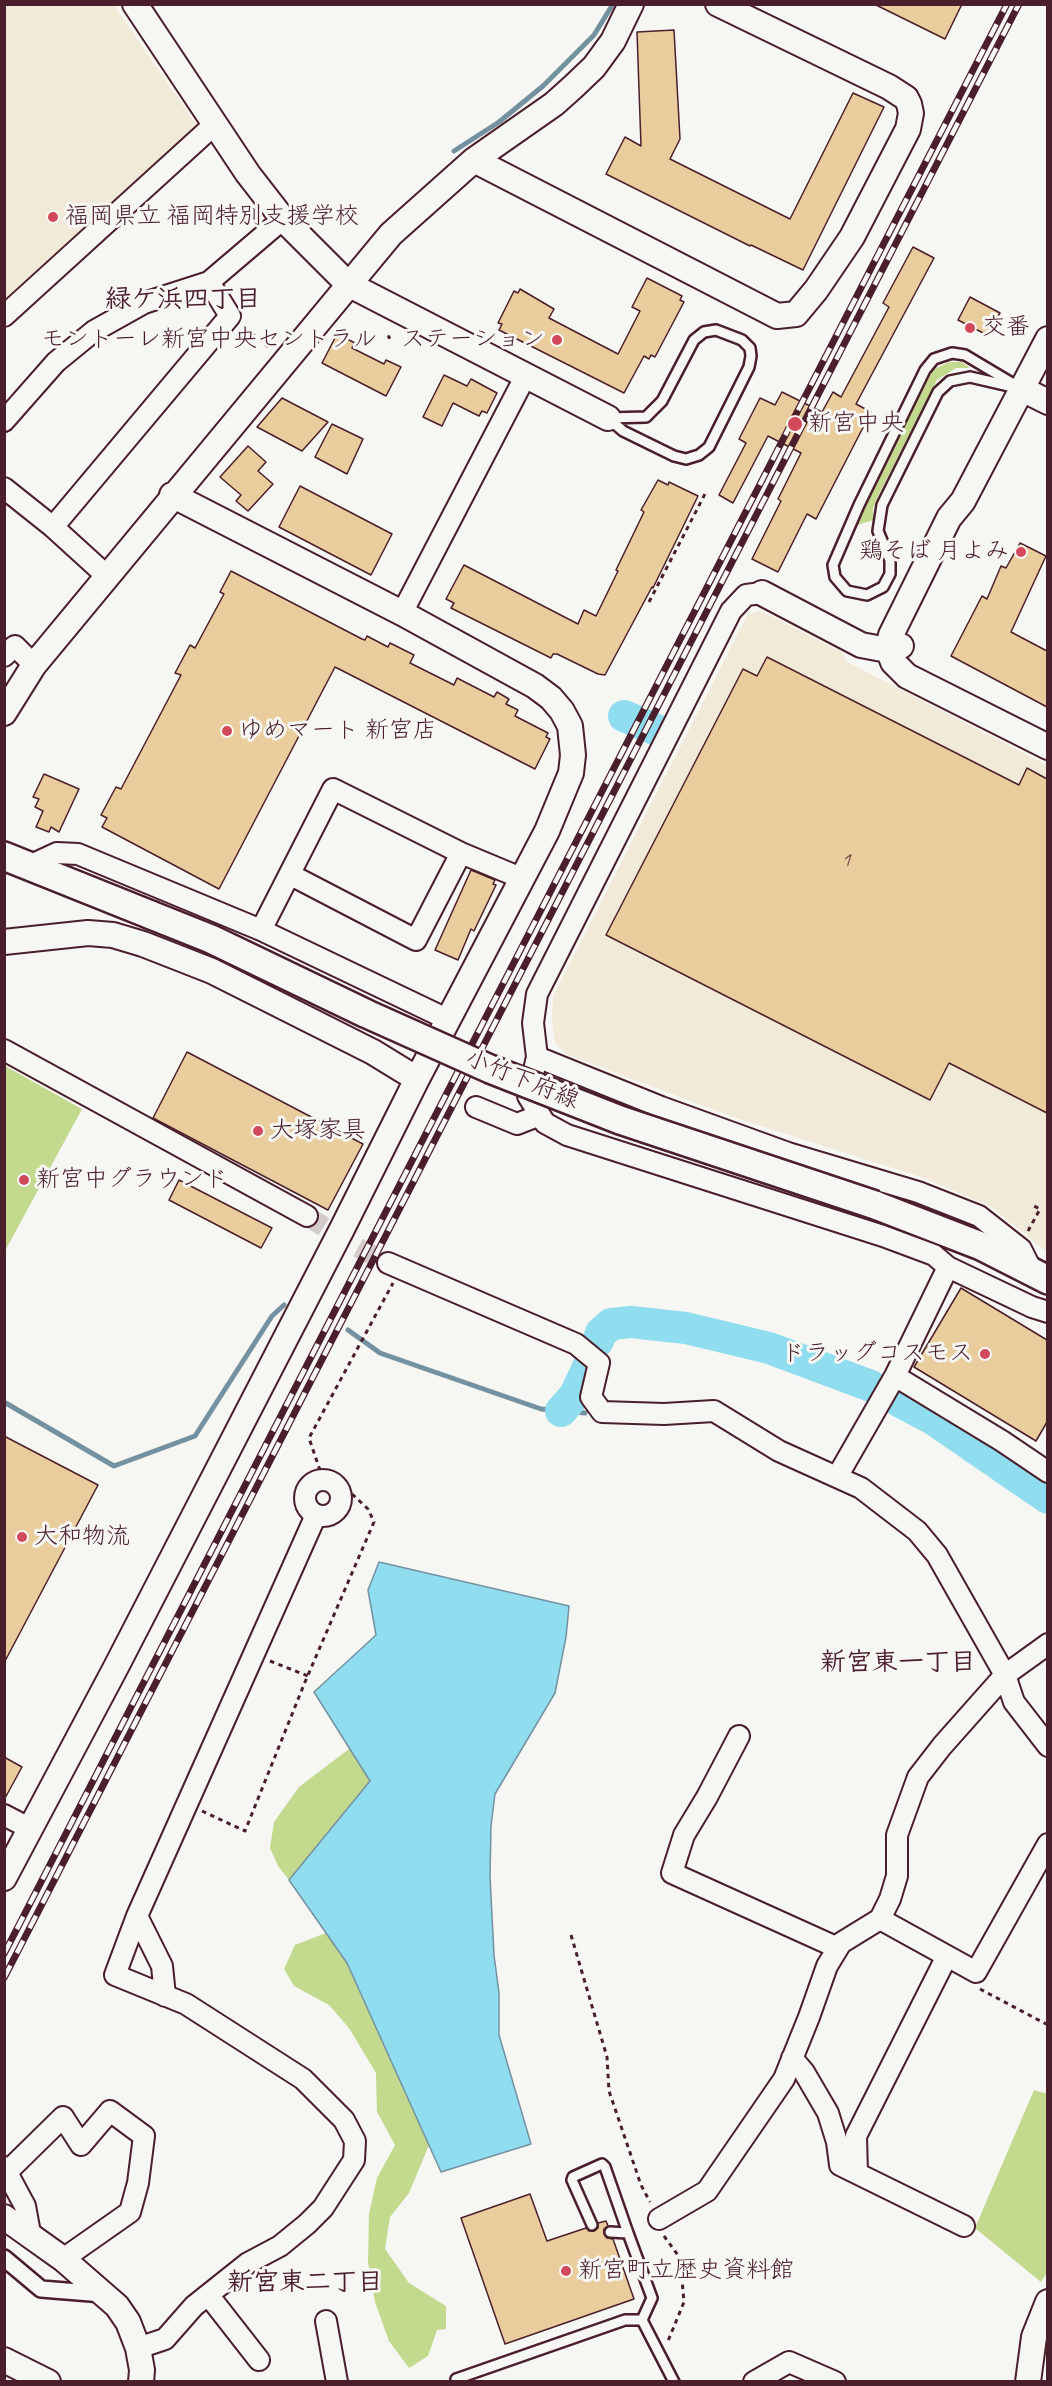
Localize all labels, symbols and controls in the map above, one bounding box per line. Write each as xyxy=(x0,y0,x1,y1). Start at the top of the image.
place label: 福岡県立 福岡特別支援学校 xyxy=(65,203,359,231)
marker: 福岡県立 福岡特別支援学校 xyxy=(46,210,60,224)
district label: 緑ケ浜四丁目 xyxy=(105,284,261,316)
place label: 交番 xyxy=(982,314,1030,342)
marker: 交番 xyxy=(963,321,977,335)
place label: モントーレ新宮中央セントラル・ステーション xyxy=(41,326,545,354)
marker: モントーレ新宮中央セントラル・ステーション xyxy=(550,333,564,347)
place label: 新宮中央 xyxy=(808,410,904,438)
marker: 新宮中央 xyxy=(786,415,804,433)
place label: 鶏そば 月よみ xyxy=(859,538,1009,566)
marker: 鶏そば 月よみ xyxy=(1014,545,1028,559)
place label: ゆめマート 新宮店 xyxy=(239,717,437,745)
marker: ゆめマート 新宮店 xyxy=(220,724,234,738)
house number: 1 xyxy=(841,847,851,873)
street label: 小竹下府線 xyxy=(461,1044,583,1116)
place label: 大塚家具 xyxy=(270,1117,366,1145)
marker: 大塚家具 xyxy=(251,1124,265,1138)
place label: 新宮中グラウンド xyxy=(36,1166,228,1194)
marker: 新宮中グラウンド xyxy=(17,1173,31,1187)
place label: ドラッグコスモス xyxy=(781,1340,973,1368)
marker: ドラッグコスモス xyxy=(978,1347,992,1361)
place label: 大和物流 xyxy=(34,1523,130,1551)
marker: 大和物流 xyxy=(15,1530,29,1544)
district label: 新宮東一丁目 xyxy=(820,1647,976,1679)
place label: 新宮町立歴史資料館 xyxy=(578,2257,794,2285)
marker: 新宮町立歴史資料館 xyxy=(559,2264,573,2278)
district label: 新宮東二丁目 xyxy=(227,2267,383,2299)

